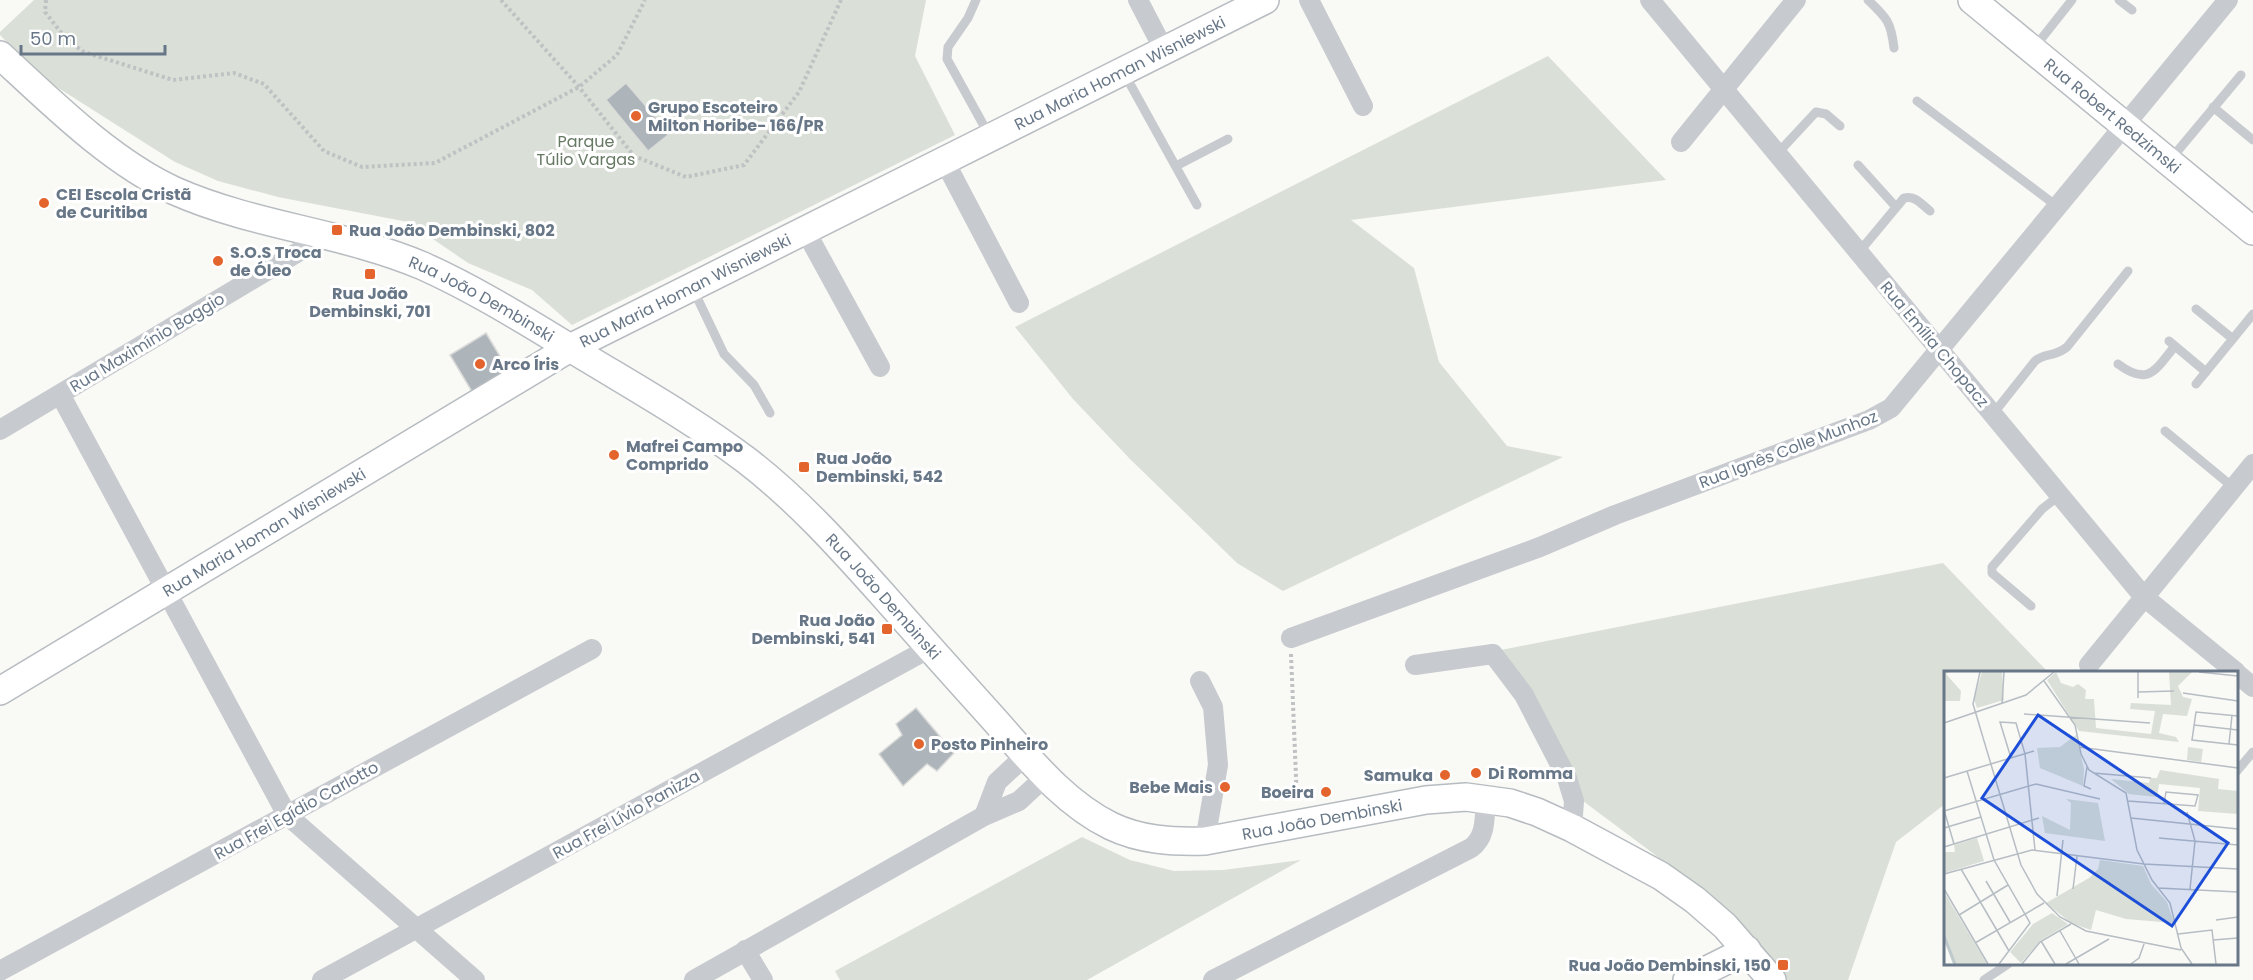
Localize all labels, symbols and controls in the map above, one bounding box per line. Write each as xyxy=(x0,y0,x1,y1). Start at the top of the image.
street label: Rua Maria Homan Wisniewski xyxy=(1010,11,1230,136)
scale bar xyxy=(21,18,165,56)
text: 50 m xyxy=(30,26,76,51)
street label: Rua Robert Redzimski xyxy=(2039,53,2185,179)
place label: Grupo Escoteiro Milton Horibe- 166/PR xyxy=(648,96,824,137)
marker: Grupo Escoteiro Milton Horibe- 166/PR xyxy=(629,109,643,123)
park label: Parque Túlio Vargas xyxy=(537,130,635,171)
place label: CEI Escola Cristã de Curitiba xyxy=(56,183,191,224)
marker: CEI Escola Cristã de Curitiba xyxy=(37,196,51,210)
place label: Rua João Dembinski, 802 xyxy=(349,219,555,242)
marker: Rua João Dembinski, 802 xyxy=(330,223,344,237)
street label: Rua Maria Homan Wisniewski xyxy=(576,228,795,353)
place label: S.O.S Troca de Óleo xyxy=(230,241,322,282)
street label: Rua João Dembinski xyxy=(405,250,558,348)
marker: S.O.S Troca de Óleo xyxy=(211,254,225,268)
marker: Rua João Dembinski, 701 xyxy=(363,267,377,281)
street label: Rua Emília Chopacz xyxy=(1875,276,1994,412)
place label: Rua João Dembinski, 701 xyxy=(309,282,431,323)
street label: Rua Maximínio Baggio xyxy=(66,287,229,398)
place label: Arco Íris xyxy=(492,353,559,376)
marker: Arco Íris xyxy=(473,357,487,371)
street label: Rua Ignês Colle Munhoz xyxy=(1696,405,1881,494)
place label: Mafrei Campo Comprido xyxy=(626,435,743,476)
place label: Rua João Dembinski, 542 xyxy=(816,447,943,488)
marker: Mafrei Campo Comprido xyxy=(607,448,621,462)
marker: Rua João Dembinski, 542 xyxy=(797,460,811,474)
street label: Rua Maria Homan Wisniewski xyxy=(158,463,370,603)
street label: Rua João Dembinski xyxy=(820,528,946,665)
place label: Rua João Dembinski, 541 xyxy=(751,609,875,650)
marker: Rua João Dembinski, 541 xyxy=(880,622,894,636)
inset map xyxy=(1944,671,2238,965)
place label: Posto Pinheiro xyxy=(931,733,1048,756)
marker: Posto Pinheiro xyxy=(912,737,926,751)
street label: Rua Frei Egídio Carlotto xyxy=(210,756,383,865)
place label: Di Romma xyxy=(1488,762,1573,785)
street label: Rua Frei Lívio Panizza xyxy=(548,764,704,865)
place label: Samuka xyxy=(1364,764,1433,787)
marker: Di Romma xyxy=(1469,766,1483,780)
marker: Samuka xyxy=(1438,768,1452,782)
place label: Bebe Mais xyxy=(1129,776,1213,799)
marker: Bebe Mais xyxy=(1218,780,1232,794)
place label: Boeira xyxy=(1261,781,1314,804)
marker: Boeira xyxy=(1319,785,1333,799)
street label: Rua João Dembinski xyxy=(1240,794,1404,846)
place label: Rua João Dembinski, 150 xyxy=(1568,954,1771,977)
marker: Rua João Dembinski, 150 xyxy=(1776,958,1790,972)

